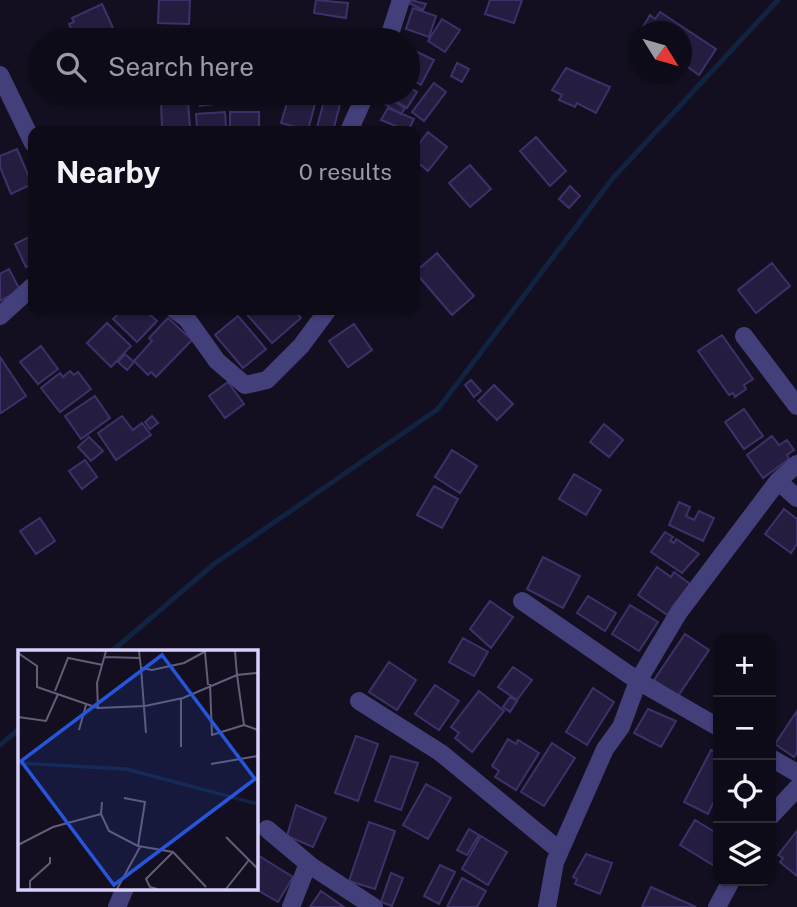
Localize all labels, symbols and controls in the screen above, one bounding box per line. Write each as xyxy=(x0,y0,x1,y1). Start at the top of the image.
north arrow xyxy=(629,21,692,84)
search box xyxy=(28,28,420,105)
icon: search xyxy=(52,48,90,86)
text: Search here xyxy=(108,51,254,82)
text: Nearby xyxy=(56,154,160,190)
text: 0 results xyxy=(299,158,392,185)
map controls xyxy=(713,634,776,886)
button: + xyxy=(713,634,776,697)
inset map xyxy=(18,650,257,890)
button: − xyxy=(713,697,776,760)
button: locate xyxy=(713,760,776,823)
button: layers xyxy=(713,823,776,886)

